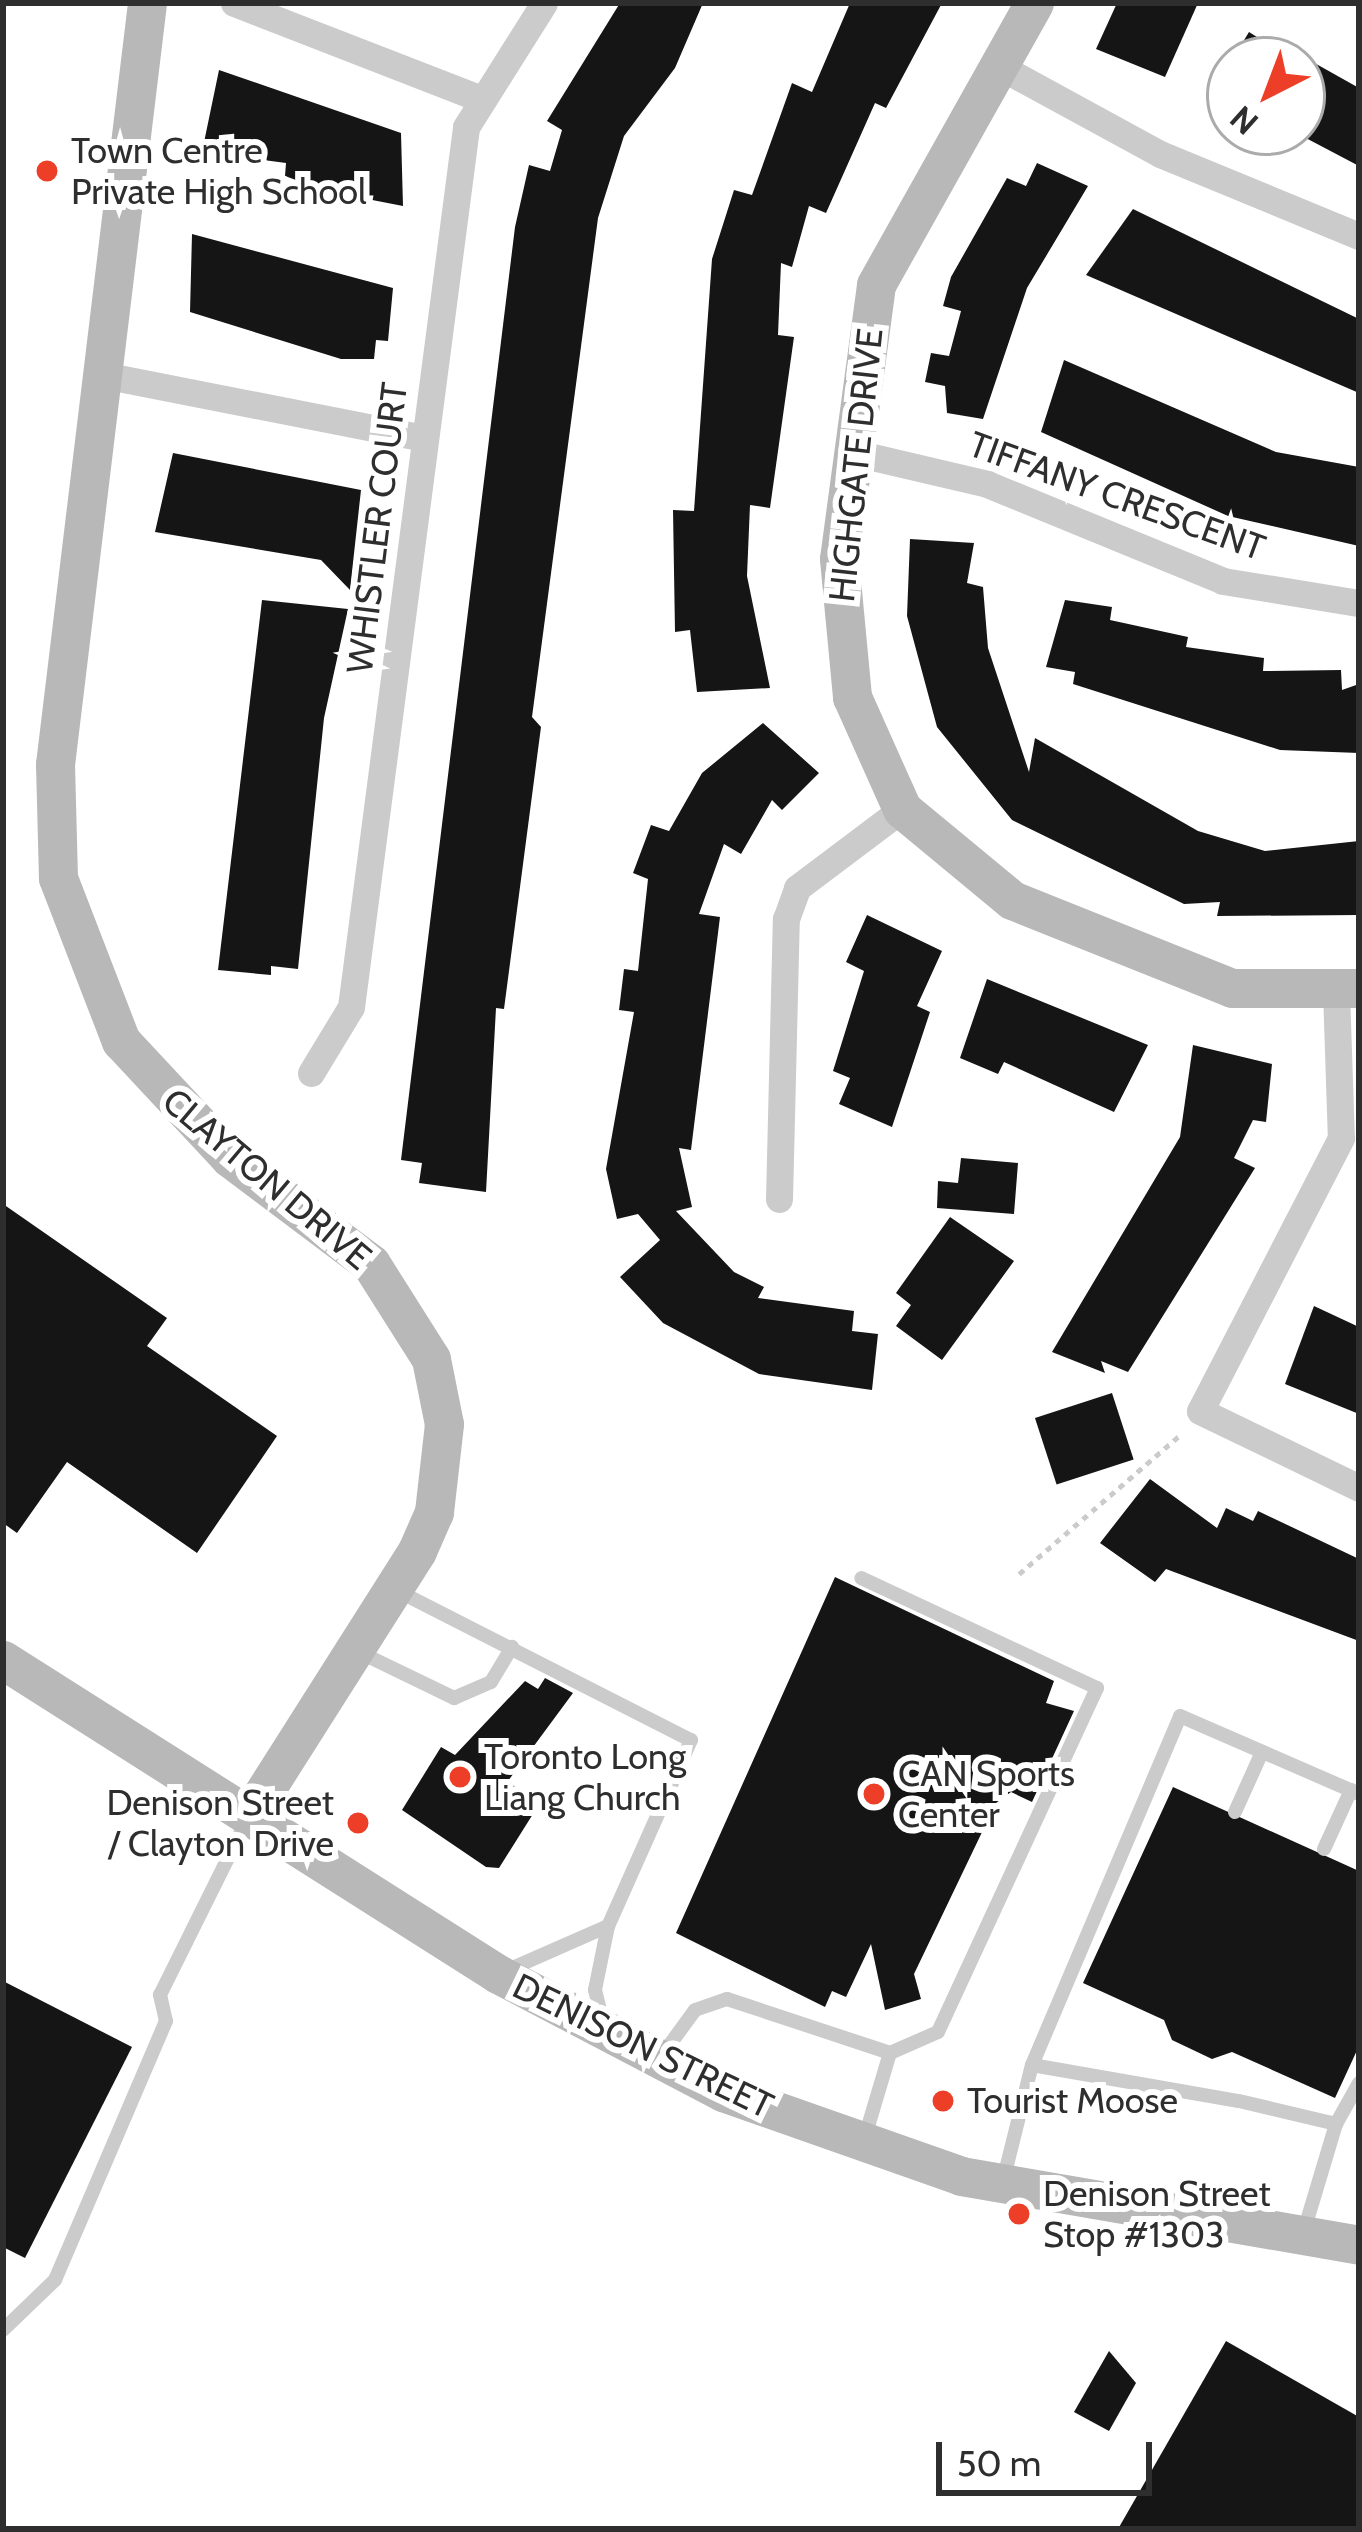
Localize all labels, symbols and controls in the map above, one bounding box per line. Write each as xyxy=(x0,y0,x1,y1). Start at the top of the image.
north arrow xyxy=(1206,36,1326,156)
text: N xyxy=(1222,98,1266,143)
place label: Town Centre Private High School xyxy=(71,128,366,213)
marker: Town Centre Private High School xyxy=(34,158,60,184)
street label: HIGHGATE DRIVE xyxy=(820,326,892,604)
street label: WHISTLER COURT xyxy=(338,380,416,676)
street label: TIFFANY CRESCENT xyxy=(963,422,1271,570)
street label: CLAYTON DRIVE xyxy=(154,1079,380,1279)
place label: Toronto Long Liang Church xyxy=(484,1734,686,1819)
place label: CAN Sports Center xyxy=(898,1751,1075,1836)
marker: Toronto Long Liang Church xyxy=(447,1764,473,1790)
place label: Denison Street / Clayton Drive xyxy=(106,1780,334,1865)
marker: CAN Sports Center xyxy=(861,1781,887,1807)
marker: Denison Street / Clayton Drive xyxy=(345,1810,371,1836)
street label: DENISON STREET xyxy=(506,1964,780,2128)
place label: Tourist Moose xyxy=(967,2079,1178,2123)
marker: Tourist Moose xyxy=(930,2088,956,2114)
place label: Denison Street Stop #1303 xyxy=(1043,2171,1271,2256)
marker: Denison Street Stop #1303 xyxy=(1006,2201,1032,2227)
scale bar xyxy=(942,2418,1158,2492)
text: 50 m xyxy=(957,2441,1041,2485)

